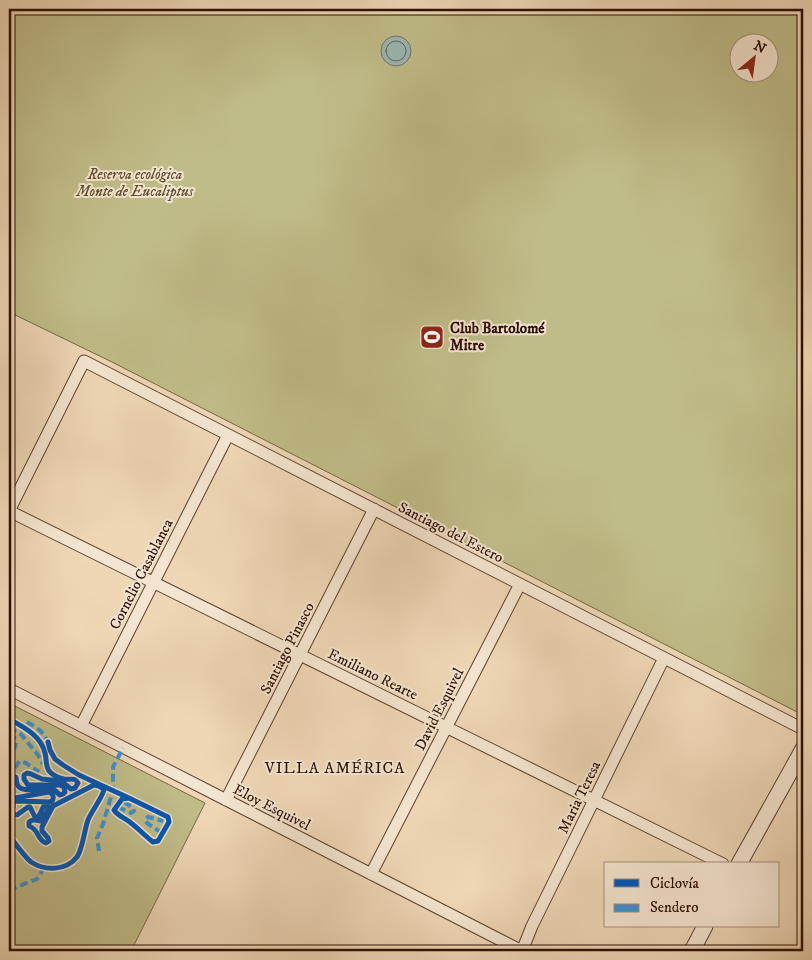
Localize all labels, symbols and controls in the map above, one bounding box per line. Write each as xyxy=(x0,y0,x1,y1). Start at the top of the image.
north arrow xyxy=(730,32,780,82)
text: N xyxy=(750,37,770,58)
park label: Reserva ecológica Monte de Eucaliptus xyxy=(76,165,194,201)
place label: Club Bartolomé Mitre xyxy=(450,319,545,355)
sports icon: Club Bartolomé Mitre xyxy=(419,324,445,350)
street label: Santiago del Estero xyxy=(395,498,507,567)
street label: Cornelio Casablanca xyxy=(105,515,178,633)
street label: Santiago Pinasco xyxy=(256,599,319,697)
street label: Emiliano Rearte xyxy=(325,644,421,704)
street label: David Esquivel xyxy=(411,664,469,754)
street label: Maria Teresa xyxy=(554,757,605,837)
district label: VILLA AMÉRICA xyxy=(264,758,405,778)
street label: Eloy Esquivel xyxy=(230,780,314,835)
legend xyxy=(604,862,780,928)
text: Ciclovía xyxy=(650,874,699,893)
text: Sendero xyxy=(650,898,698,917)

